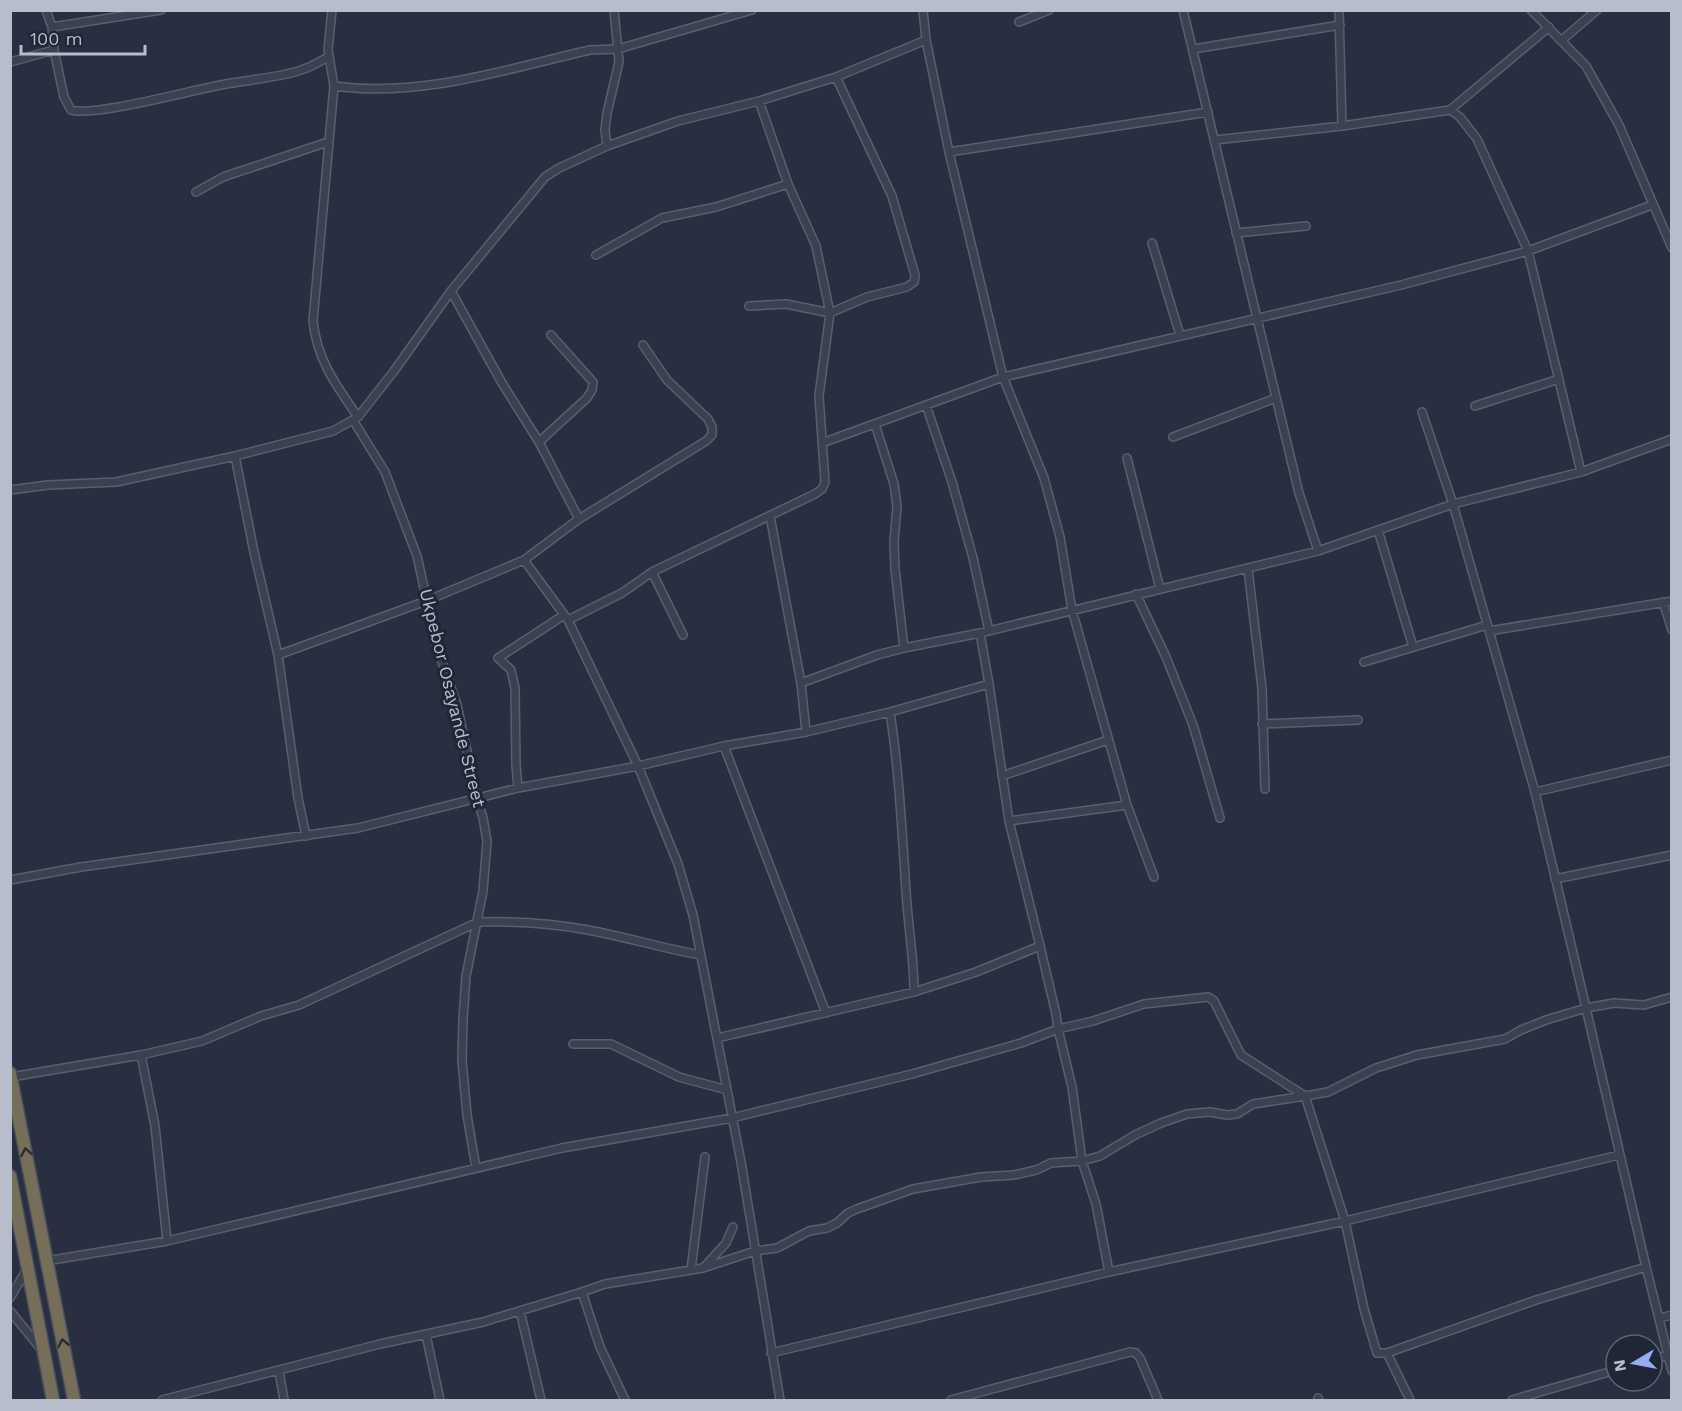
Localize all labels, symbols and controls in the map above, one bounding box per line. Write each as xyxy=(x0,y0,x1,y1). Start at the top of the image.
scale bar xyxy=(21,18,146,56)
text: 100 m xyxy=(30,28,83,49)
street label: Ukpebor Osayande Street xyxy=(416,586,490,810)
one-way arrow xyxy=(20,1147,32,1156)
north arrow xyxy=(1604,1333,1664,1393)
one-way arrow xyxy=(57,1338,70,1348)
text: N xyxy=(1609,1358,1630,1373)

